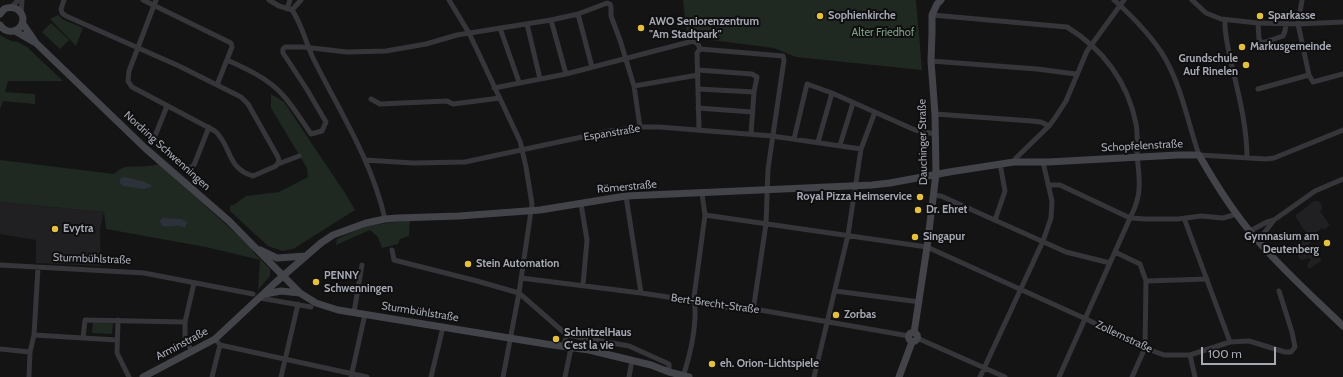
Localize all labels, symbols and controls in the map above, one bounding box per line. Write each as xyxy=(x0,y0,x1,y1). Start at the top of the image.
place label: Sophienkirche xyxy=(828,9,896,23)
place label: Sparkasse xyxy=(1268,9,1315,23)
marker: Sophienkirche xyxy=(815,11,825,21)
marker: Sparkasse xyxy=(1255,11,1265,21)
place label: AWO Seniorenzentrum "Am Stadtpark" xyxy=(649,15,759,41)
marker: AWO Seniorenzentrum "Am Stadtpark" xyxy=(636,23,646,33)
park label: Alter Friedhof xyxy=(852,26,914,40)
place label: Markusgemeinde xyxy=(1250,40,1331,54)
marker: Markusgemeinde xyxy=(1237,42,1247,52)
place label: Grundschule Auf Rinelen xyxy=(1178,52,1238,78)
marker: Grundschule Auf Rinelen xyxy=(1241,60,1251,70)
street label: Dauchinger Straße xyxy=(916,99,930,185)
street label: Nordring Schwenningen xyxy=(121,109,213,193)
street label: Espanstraße xyxy=(583,122,641,144)
street label: Schopfelenstraße xyxy=(1101,137,1183,155)
street label: Römerstraße xyxy=(596,178,658,196)
place label: Royal Pizza Heimservice xyxy=(797,190,912,204)
marker: Royal Pizza Heimservice xyxy=(915,192,925,202)
place label: Dr. Ehret xyxy=(926,203,967,217)
marker: Dr. Ehret xyxy=(913,205,923,215)
place label: Evytra xyxy=(63,222,93,236)
marker: Evytra xyxy=(50,224,60,234)
place label: Singapur xyxy=(923,230,965,244)
place label: Gymnasium am Deutenberg xyxy=(1244,230,1319,256)
marker: Singapur xyxy=(910,232,920,242)
marker: Gymnasium am Deutenberg xyxy=(1322,238,1332,248)
street label: Sturmbühlstraße xyxy=(53,251,131,267)
place label: Stein Automation xyxy=(476,257,559,271)
marker: Stein Automation xyxy=(463,259,473,269)
place label: PENNY Schwenningen xyxy=(324,269,393,295)
marker: PENNY Schwenningen xyxy=(311,277,321,287)
street label: Bert-Brecht-Straße xyxy=(670,291,760,317)
street label: Sturmbühlstraße xyxy=(380,299,460,325)
place label: Zorbas xyxy=(844,308,876,322)
marker: Zorbas xyxy=(831,310,841,320)
street label: Zollernstraße xyxy=(1094,318,1154,356)
street label: Arminstraße xyxy=(154,325,210,363)
place label: SchnitzelHaus C'est la vie xyxy=(564,326,631,352)
marker: SchnitzelHaus C'est la vie xyxy=(551,334,561,344)
scale bar xyxy=(1203,339,1278,365)
text: 100 m xyxy=(1208,346,1242,361)
place label: eh. Orion-Lichtspiele xyxy=(720,357,819,371)
marker: eh. Orion-Lichtspiele xyxy=(707,359,717,369)

